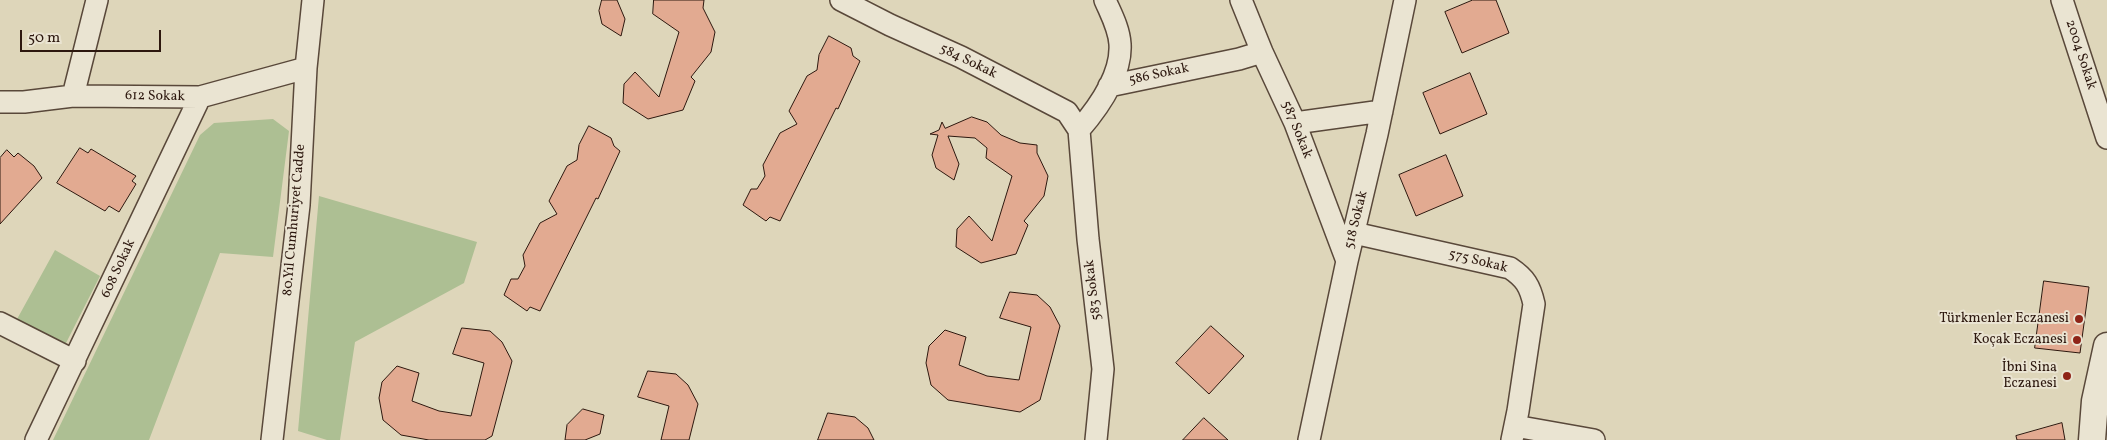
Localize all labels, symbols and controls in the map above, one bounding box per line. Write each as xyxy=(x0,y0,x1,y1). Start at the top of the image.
street label: 2004 Sokak xyxy=(2061,18,2099,92)
scale bar xyxy=(22,20,164,52)
text: 50 m xyxy=(28,28,60,49)
street label: 584 Sokak xyxy=(937,41,999,83)
street label: 586 Sokak xyxy=(1127,60,1191,90)
street label: 612 Sokak xyxy=(125,88,185,106)
street label: 587 Sokak xyxy=(1277,99,1315,161)
street label: 80.Yıl Cumhuriyet Cadde xyxy=(280,143,310,297)
street label: 518 Sokak xyxy=(1342,189,1372,251)
street label: 608 Sokak xyxy=(98,237,140,301)
street label: 575 Sokak xyxy=(1447,247,1509,277)
street label: 583 Sokak xyxy=(1082,259,1106,321)
place label: Türkmenler Eczanesi xyxy=(1939,311,2069,327)
marker: Türkmenler Eczanesi xyxy=(2073,313,2085,325)
place label: Koçak Eczanesi xyxy=(1973,332,2067,348)
marker: Koçak Eczanesi xyxy=(2071,334,2083,346)
place label: İbni Sina Eczanesi xyxy=(2002,360,2057,392)
marker: İbni Sina Eczanesi xyxy=(2061,370,2073,382)

